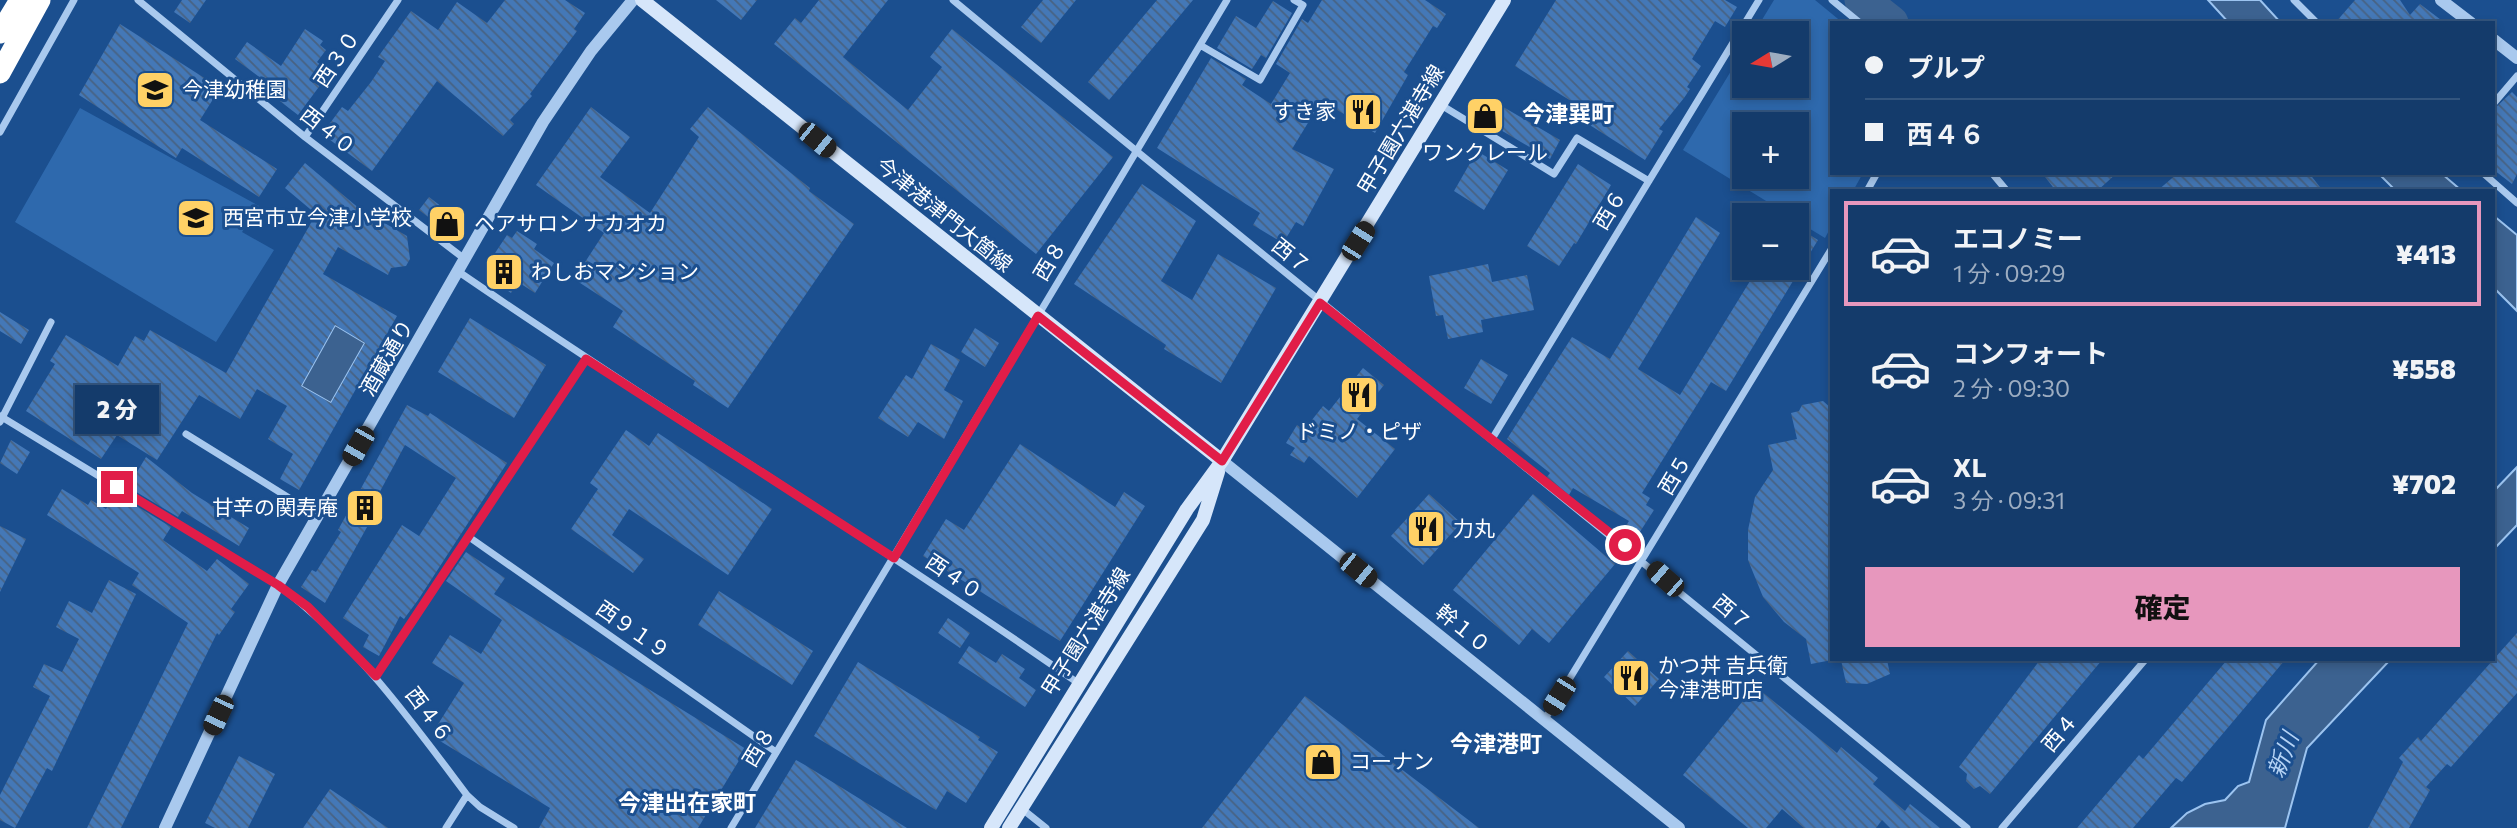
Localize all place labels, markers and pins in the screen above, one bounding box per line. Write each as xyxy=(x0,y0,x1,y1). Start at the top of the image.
school or university icon: 今津幼稚園 xyxy=(134,69,176,111)
place label: 今津幼稚園 xyxy=(182,76,287,101)
restaurant icon: すき家 xyxy=(1342,91,1384,133)
shop icon: ワンクレール xyxy=(1464,95,1506,137)
place label: すき家 xyxy=(1273,98,1336,123)
place label: ワンクレール xyxy=(1422,139,1548,164)
school or university icon: 西宮市立今津小学校 xyxy=(175,197,217,239)
shop icon: ヘアサロン ナカオカ xyxy=(426,203,468,245)
place label: 西宮市立今津小学校 xyxy=(223,204,412,229)
place label: ヘアサロン ナカオカ xyxy=(474,210,667,235)
building icon: わしおマンション xyxy=(483,251,525,293)
place label: わしおマンション xyxy=(531,258,699,283)
restaurant icon: ドミノ・ピザ xyxy=(1338,374,1380,416)
place label: ドミノ・ピザ xyxy=(1296,418,1422,443)
building icon: 甘辛の関寿庵 xyxy=(344,487,386,529)
place label: 甘辛の関寿庵 xyxy=(212,494,338,519)
restaurant icon: 力丸 xyxy=(1405,508,1447,550)
place label: 力丸 xyxy=(1453,515,1495,540)
place label: かつ丼 吉兵衛 今津港町店 xyxy=(1658,652,1788,701)
restaurant icon: かつ丼 吉兵衛 今津港町店 xyxy=(1610,657,1652,699)
shop icon: コーナン xyxy=(1302,741,1344,783)
place label: コーナン xyxy=(1350,748,1434,773)

